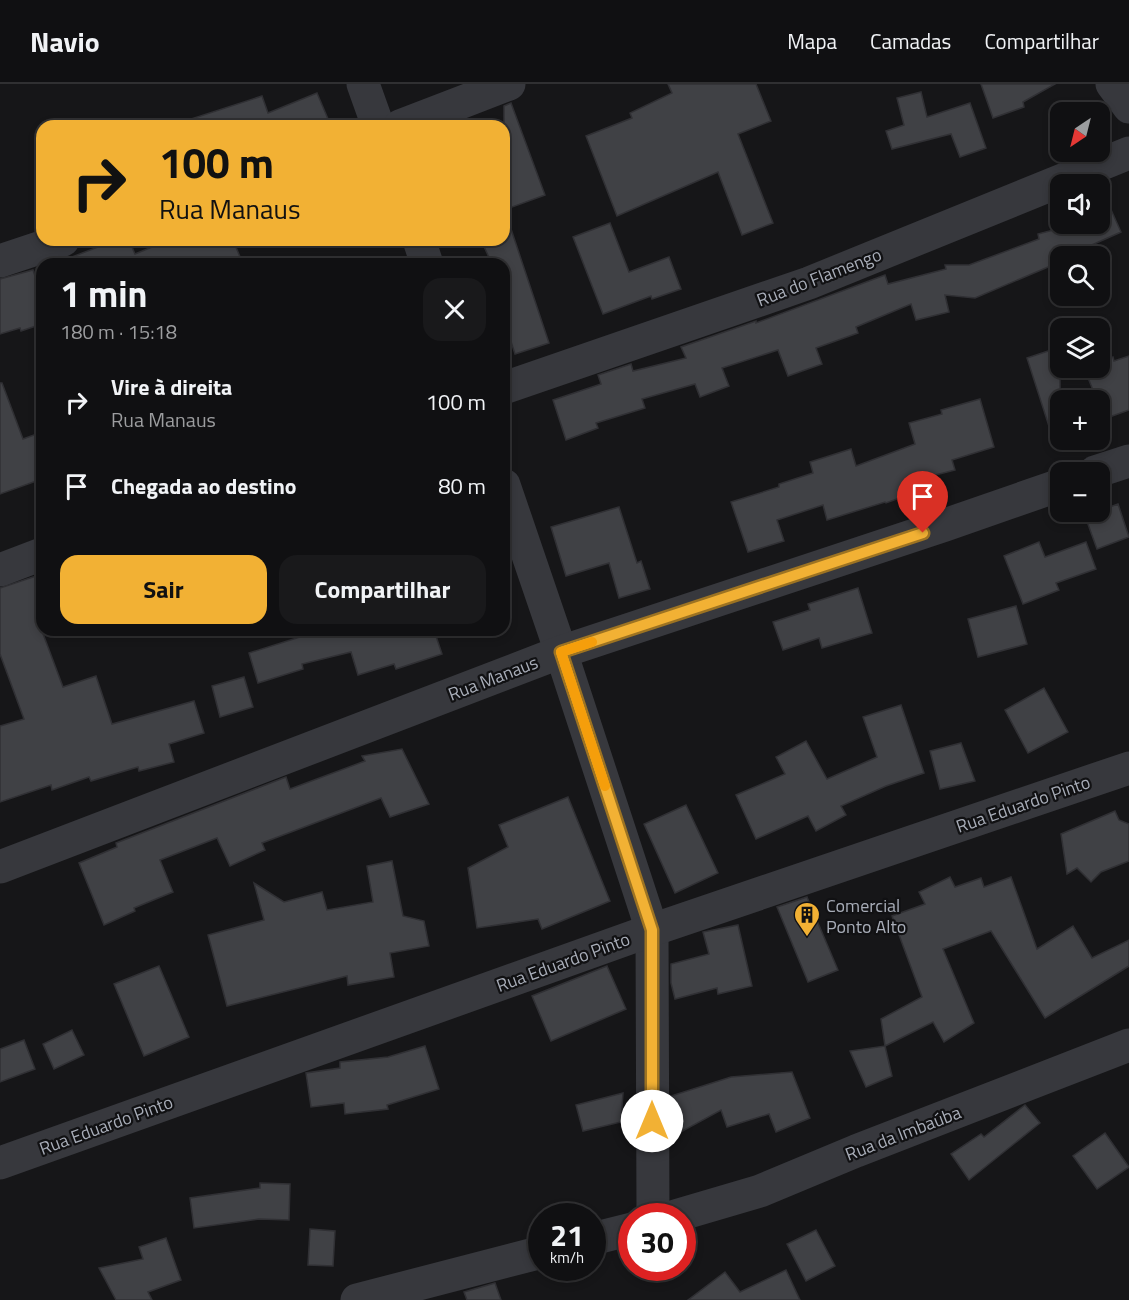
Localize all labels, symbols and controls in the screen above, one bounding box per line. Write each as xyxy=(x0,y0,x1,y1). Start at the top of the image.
text: Navio xyxy=(30,20,100,63)
text: Mapa xyxy=(787,25,837,57)
text: Camadas xyxy=(870,25,951,57)
text: Compartilhar xyxy=(984,25,1099,57)
north arrow xyxy=(1050,102,1110,162)
map controls xyxy=(1050,102,1110,522)
text: 100 m xyxy=(159,130,274,194)
icon: right xyxy=(60,144,138,222)
button: sound xyxy=(1050,174,1110,234)
text: Rua Manaus xyxy=(159,188,300,229)
street label: Rua do Flamengo xyxy=(753,241,885,313)
button: search xyxy=(1050,246,1110,306)
text: 1 min xyxy=(60,266,147,321)
button: close xyxy=(423,278,486,341)
text: 180 m · 15:18 xyxy=(60,316,177,347)
button: layers xyxy=(1050,318,1110,378)
text: Vire à direita xyxy=(111,370,232,404)
text: 100 m xyxy=(426,385,486,419)
icon: right xyxy=(60,386,93,419)
button: + xyxy=(1050,390,1110,450)
text: Rua Manaus xyxy=(111,404,216,435)
button: − xyxy=(1050,462,1110,522)
text: Chegada ao destino xyxy=(111,469,297,503)
text: 80 m xyxy=(438,469,486,503)
icon: arrive xyxy=(60,470,93,503)
pin xyxy=(897,471,948,533)
icon: arrive xyxy=(906,480,939,513)
button: Sair xyxy=(60,555,267,624)
button: Compartilhar xyxy=(279,555,486,624)
street label: Rua Manaus xyxy=(444,648,542,708)
street label: Rua Eduardo Pinto xyxy=(952,768,1094,840)
place label: Comercial Ponto Alto xyxy=(826,892,906,940)
building icon: Comercial Ponto Alto xyxy=(792,900,822,938)
street label: Rua Eduardo Pinto xyxy=(492,925,634,999)
street label: Rua Eduardo Pinto xyxy=(35,1088,177,1162)
position arrow xyxy=(620,1089,684,1153)
street label: Rua da Imbaúba xyxy=(841,1099,965,1167)
speed limit sign: 30 xyxy=(618,1203,696,1281)
text: 21 xyxy=(550,1212,584,1258)
text: km/h xyxy=(550,1246,584,1269)

